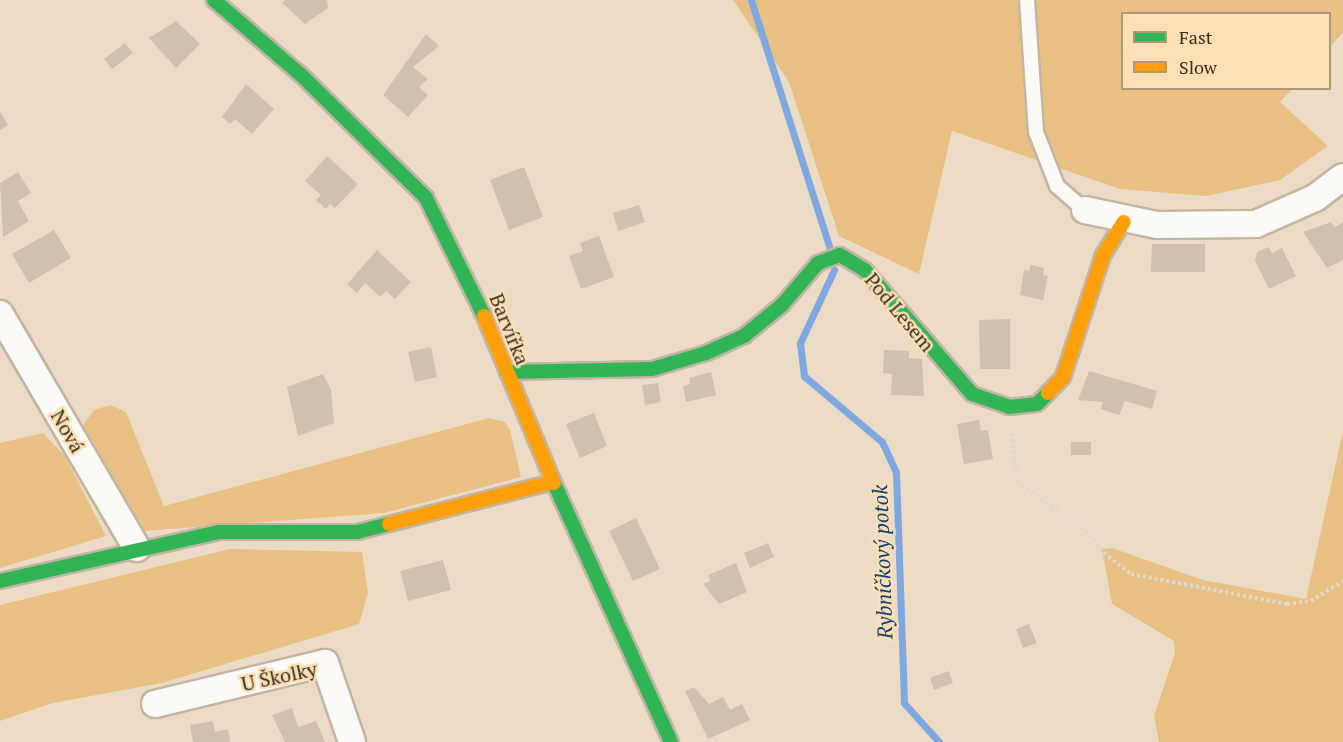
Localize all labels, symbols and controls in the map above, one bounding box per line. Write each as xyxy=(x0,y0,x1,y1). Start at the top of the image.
legend xyxy=(1121,12,1331,90)
text: Fast xyxy=(1179,25,1212,49)
text: Slow xyxy=(1179,55,1217,79)
street label: Pod Lesem xyxy=(860,268,940,356)
street label: Barvířka xyxy=(485,290,535,368)
street label: Nová xyxy=(46,405,90,457)
water label: Rybníčkový potok xyxy=(867,484,897,640)
street label: U Školky xyxy=(239,656,319,696)

